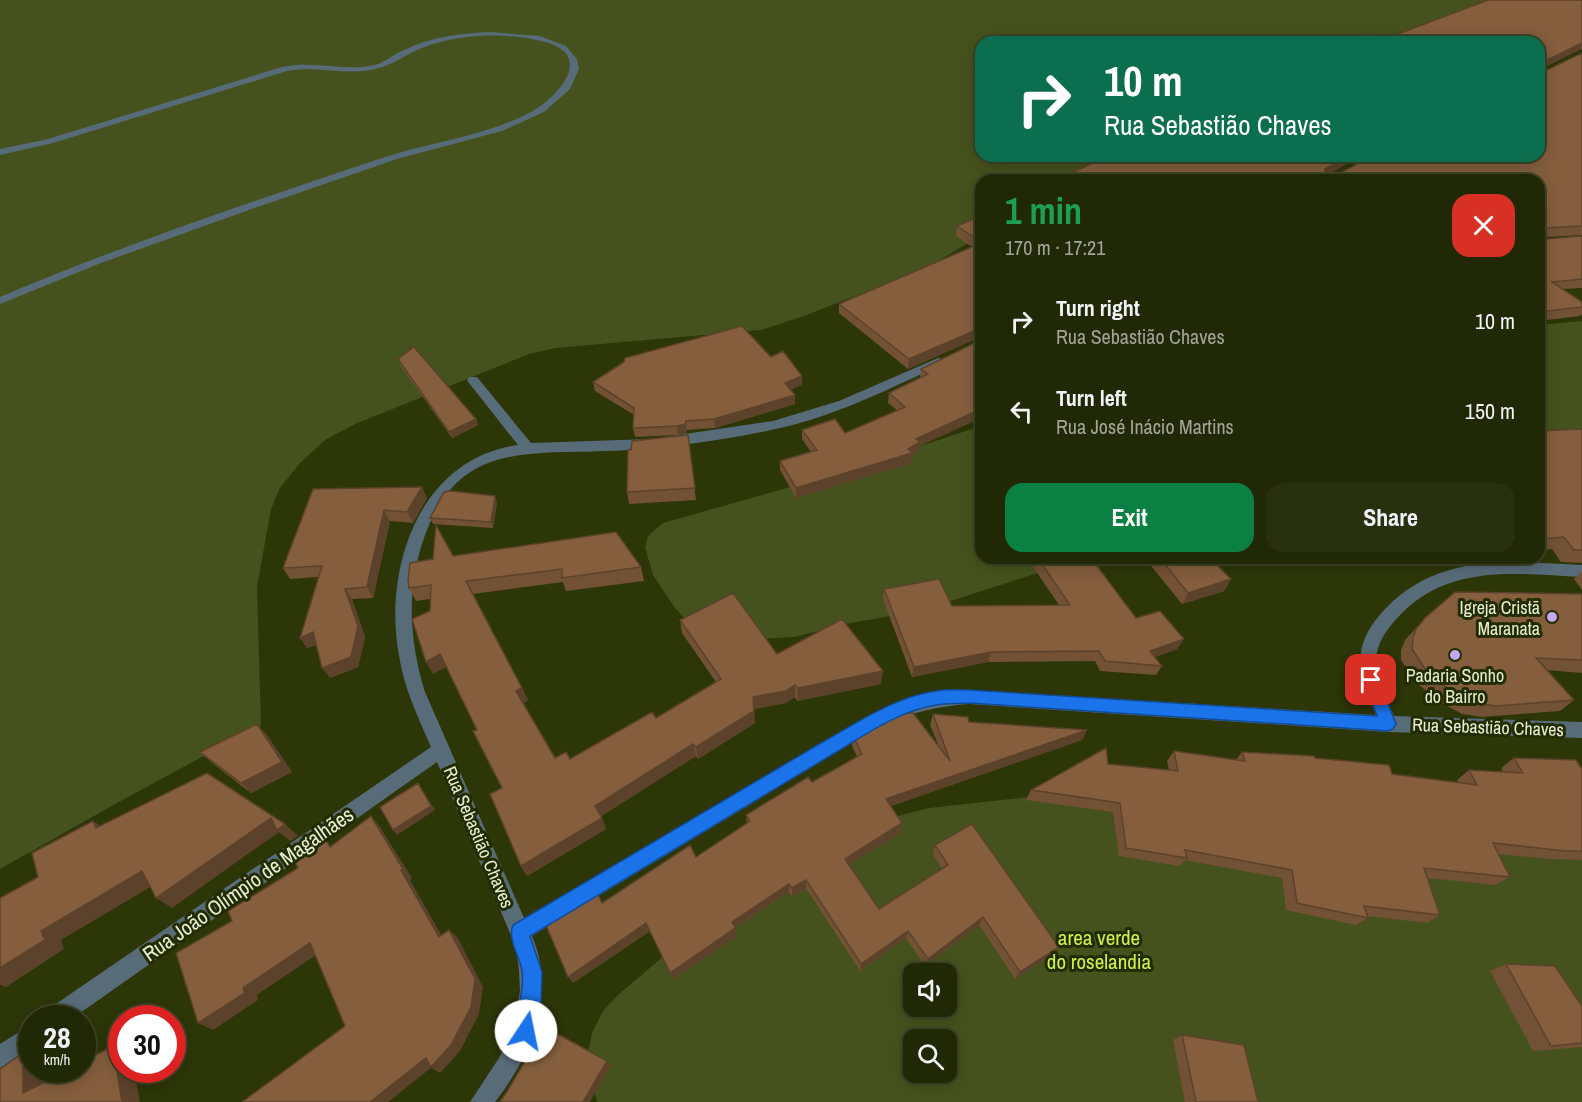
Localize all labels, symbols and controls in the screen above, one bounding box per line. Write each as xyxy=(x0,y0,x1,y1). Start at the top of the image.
text: 10 m xyxy=(1104,53,1183,109)
icon: right xyxy=(1005,60,1083,138)
text: Rua Sebastião Chaves xyxy=(1104,107,1332,143)
text: 1 min xyxy=(1005,187,1082,235)
button: close xyxy=(1452,194,1515,257)
text: 170 m · 17:21 xyxy=(1005,234,1105,261)
text: Turn right xyxy=(1056,293,1140,323)
icon: right xyxy=(1005,305,1038,338)
text: 10 m xyxy=(1475,306,1515,336)
text: Rua Sebastião Chaves xyxy=(1056,323,1225,350)
text: Turn left xyxy=(1056,383,1127,413)
icon: left xyxy=(1005,395,1038,428)
text: 150 m xyxy=(1465,396,1515,426)
text: Rua José Inácio Martins xyxy=(1056,413,1234,440)
button: Exit xyxy=(1005,483,1254,552)
button: Share xyxy=(1266,483,1515,552)
place label: Igreja Cristã Maranata xyxy=(1460,595,1540,641)
marker: Igreja Cristã Maranata xyxy=(1545,610,1559,624)
marker: Padaria Sonho do Bairro xyxy=(1448,648,1462,662)
pin xyxy=(1345,654,1396,705)
icon: arrive xyxy=(1354,663,1387,696)
place label: Padaria Sonho do Bairro xyxy=(1406,663,1504,709)
street label: Rua Sebastião Chaves xyxy=(1412,712,1564,742)
street label: Rua Sebastião Chaves xyxy=(438,762,520,912)
street label: Rua João Olímpio de Magalhães xyxy=(137,800,359,968)
park label: area verde do roselandia xyxy=(1047,923,1152,976)
map controls xyxy=(903,963,957,1083)
button: sound xyxy=(903,963,957,1017)
position arrow xyxy=(494,999,558,1063)
speed limit sign: 30 xyxy=(108,1005,186,1083)
text: 28 xyxy=(43,1017,71,1057)
button: search xyxy=(903,1029,957,1083)
text: km/h xyxy=(44,1049,70,1070)

